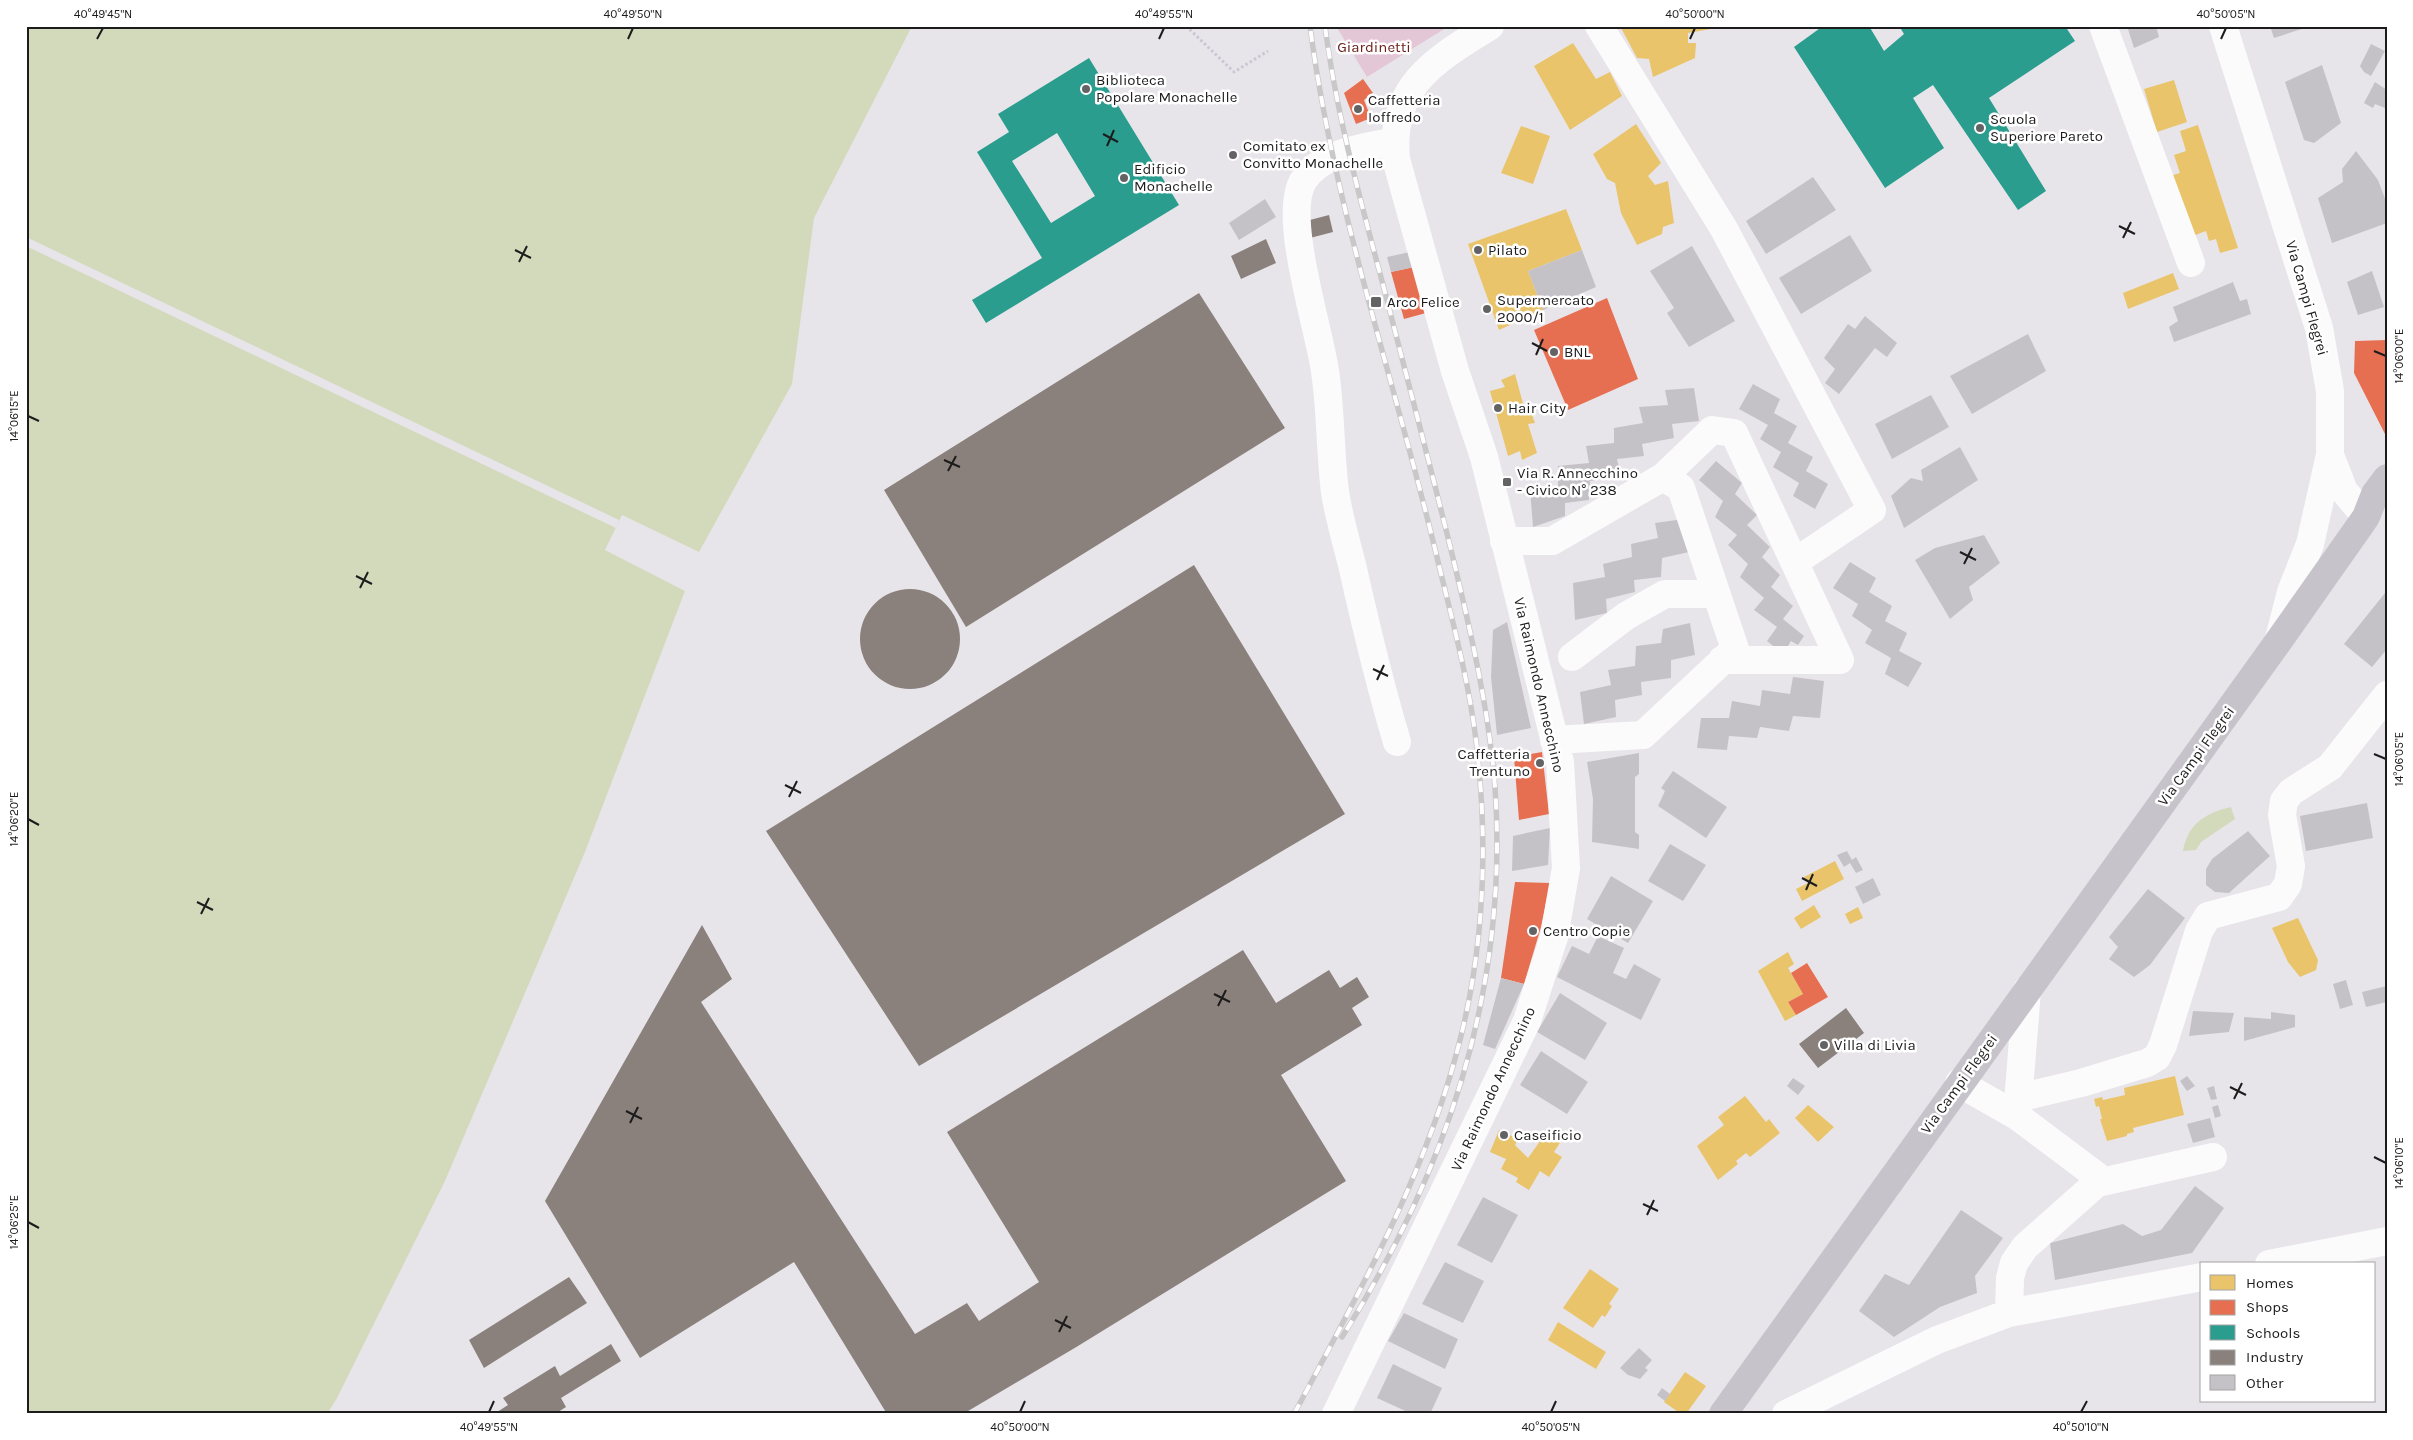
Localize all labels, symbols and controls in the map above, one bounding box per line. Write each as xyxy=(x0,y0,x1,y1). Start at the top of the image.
text: 40°49'45"N xyxy=(74,7,132,21)
text: 40°49'50"N xyxy=(604,7,662,21)
text: 40°49'55"N xyxy=(1135,7,1193,21)
text: 40°50'00"N xyxy=(1665,7,1725,21)
text: 40°50'05"N xyxy=(2196,7,2256,21)
park label: Giardinetti xyxy=(1337,38,1411,56)
place label: Biblioteca Popolare Monachelle xyxy=(1096,71,1237,106)
marker: Biblioteca Popolare Monachelle xyxy=(1080,83,1092,95)
place label: Caffetteria Ioffredo xyxy=(1368,91,1441,126)
marker: Caffetteria Ioffredo xyxy=(1352,103,1364,115)
place label: Scuola Superiore Pareto xyxy=(1990,110,2103,145)
marker: Scuola Superiore Pareto xyxy=(1974,122,1986,134)
place label: Comitato ex Convitto Monachelle xyxy=(1243,137,1383,172)
marker: Comitato ex Convitto Monachelle xyxy=(1227,149,1239,161)
place label: Edificio Monachelle xyxy=(1134,160,1213,195)
marker: Edificio Monachelle xyxy=(1118,172,1130,184)
street label: Via Campi Flegrei xyxy=(2282,238,2332,358)
place label: Pilato xyxy=(1488,241,1527,259)
marker: Pilato xyxy=(1472,244,1484,256)
place label: Supermercato 2000/1 xyxy=(1497,291,1594,326)
place label: Arco Felice xyxy=(1387,293,1460,311)
marker: Arco Felice xyxy=(1369,295,1383,309)
marker: Supermercato 2000/1 xyxy=(1481,303,1493,315)
text: 14°06'00"E xyxy=(2392,328,2406,384)
place label: BNL xyxy=(1564,343,1591,361)
marker: BNL xyxy=(1548,346,1560,358)
text: 14°06'15"E xyxy=(7,390,21,442)
place label: Hair City xyxy=(1508,399,1566,417)
marker: Hair City xyxy=(1492,402,1504,414)
place label: Via R. Annecchino - Civico N° 238 xyxy=(1517,464,1638,499)
marker: Via R. Annecchino - Civico N° 238 xyxy=(1501,476,1513,488)
street label: Via Raimondo Annecchino xyxy=(1510,596,1568,774)
street label: Via Campi Flegrei xyxy=(2154,703,2238,809)
text: 14°06'05"E xyxy=(2392,732,2406,786)
place label: Caffetteria Trentuno xyxy=(1457,745,1530,780)
marker: Caffetteria Trentuno xyxy=(1534,757,1546,769)
text: 14°06'20"E xyxy=(7,792,21,846)
place label: Centro Copie xyxy=(1543,922,1630,940)
marker: Centro Copie xyxy=(1527,925,1539,937)
street label: Via Raimondo Annecchino xyxy=(1447,1004,1539,1174)
street label: Via Campi Flegrei xyxy=(1917,1031,2001,1137)
place label: Villa di Livia xyxy=(1834,1036,1916,1054)
marker: Villa di Livia xyxy=(1818,1039,1830,1051)
place label: Caseificio xyxy=(1514,1126,1582,1144)
marker: Caseificio xyxy=(1498,1129,1510,1141)
text: 14°06'10"E xyxy=(2392,1137,2406,1189)
text: 14°06'25"E xyxy=(7,1195,21,1249)
legend xyxy=(2200,1262,2376,1402)
text: Homes xyxy=(2246,1274,2294,1292)
text: Shops xyxy=(2246,1298,2289,1316)
text: Schools xyxy=(2246,1324,2300,1342)
text: Industry xyxy=(2246,1348,2303,1366)
text: Other xyxy=(2246,1374,2284,1392)
text: 40°49'55"N xyxy=(460,1420,518,1434)
text: 40°50'00"N xyxy=(990,1420,1050,1434)
text: 40°50'05"N xyxy=(1521,1420,1581,1434)
text: 40°50'10"N xyxy=(2053,1420,2109,1434)

